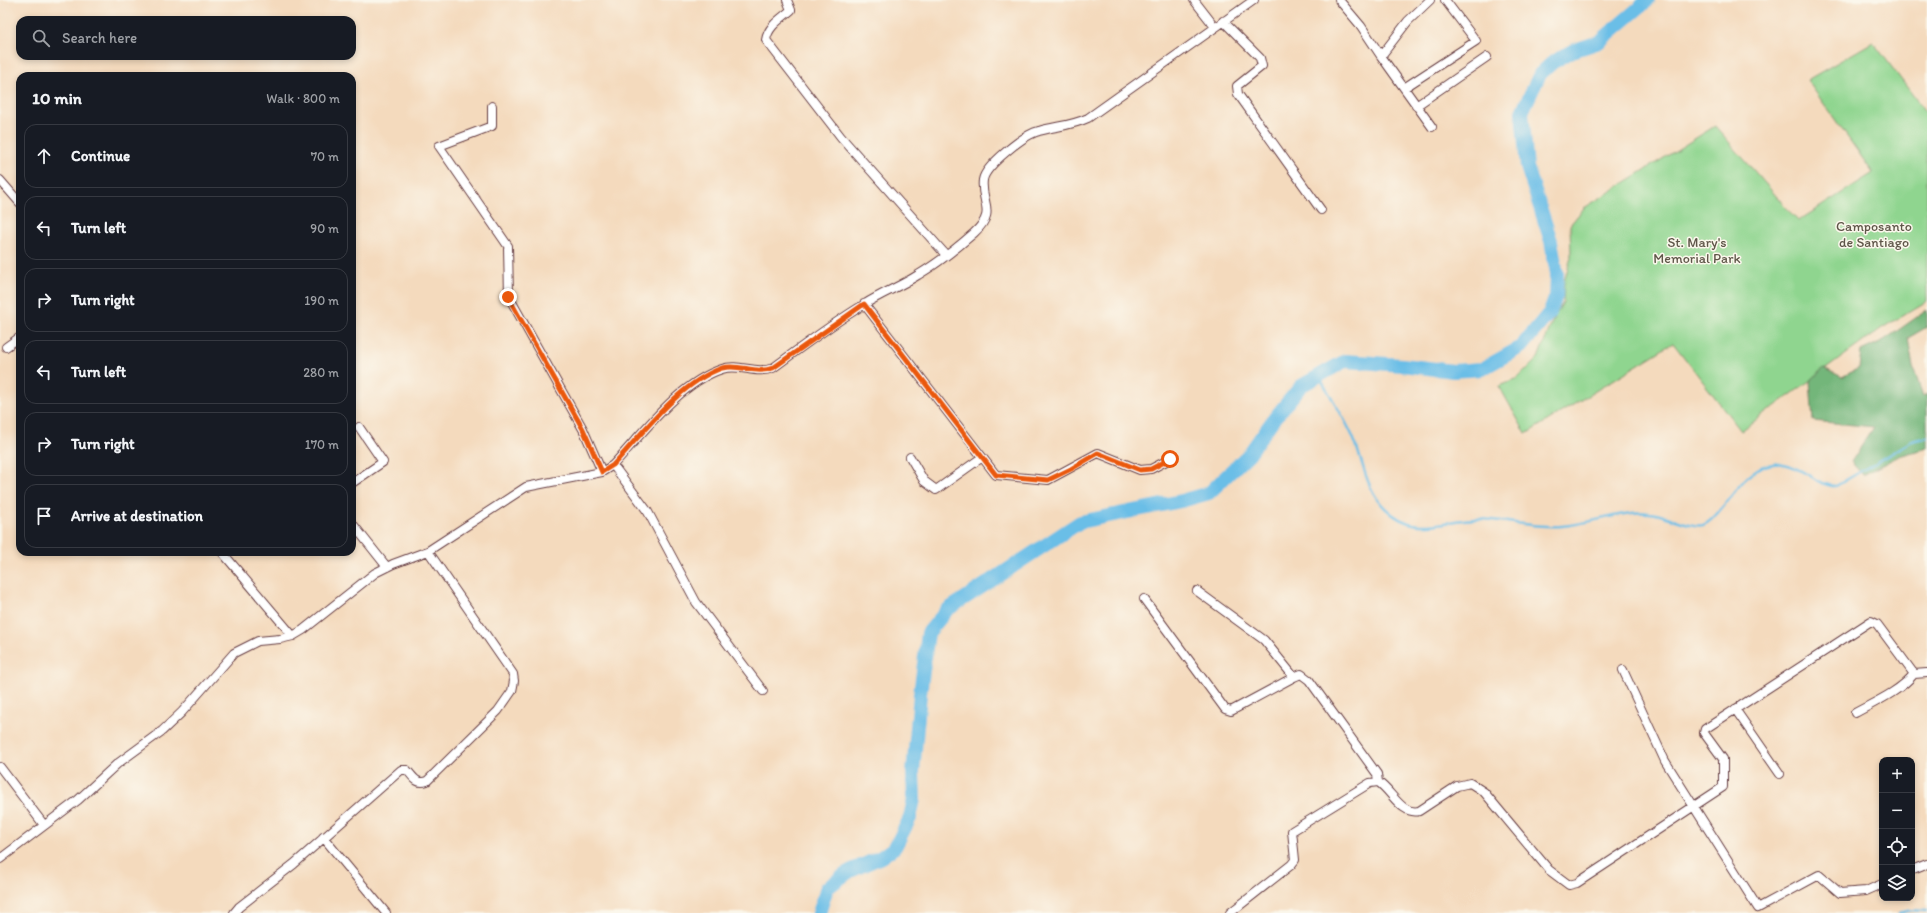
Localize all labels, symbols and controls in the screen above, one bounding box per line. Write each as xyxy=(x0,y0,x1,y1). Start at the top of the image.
search box xyxy=(16,16,356,60)
icon: search xyxy=(30,27,52,49)
text: Search here xyxy=(62,29,137,47)
text: 10 min xyxy=(32,88,82,108)
text: Walk · 800 m xyxy=(266,91,340,106)
icon: ahead xyxy=(33,145,55,167)
text: Continue xyxy=(71,147,130,165)
text: 70 m xyxy=(311,149,339,164)
icon: left xyxy=(33,217,55,239)
park label: Camposanto de Santiago xyxy=(1836,218,1912,251)
text: Turn left xyxy=(71,219,126,237)
text: 90 m xyxy=(310,221,339,236)
park label: St. Mary's Memorial Park xyxy=(1653,234,1741,267)
route end xyxy=(499,288,517,306)
icon: right xyxy=(33,289,55,311)
text: Turn right xyxy=(71,291,135,309)
text: 190 m xyxy=(304,293,339,308)
icon: left xyxy=(33,361,55,383)
text: Turn left xyxy=(71,363,126,381)
text: 280 m xyxy=(303,365,339,380)
icon: right xyxy=(33,433,55,455)
text: Turn right xyxy=(71,435,135,453)
text: 170 m xyxy=(305,437,339,452)
route start xyxy=(1161,450,1179,468)
icon: arrive xyxy=(33,505,55,527)
text: Arrive at destination xyxy=(71,507,203,525)
map controls xyxy=(1879,757,1915,901)
button: + xyxy=(1879,757,1915,793)
button: − xyxy=(1879,793,1915,829)
button: locate xyxy=(1879,829,1915,865)
button: layers xyxy=(1879,865,1915,901)

